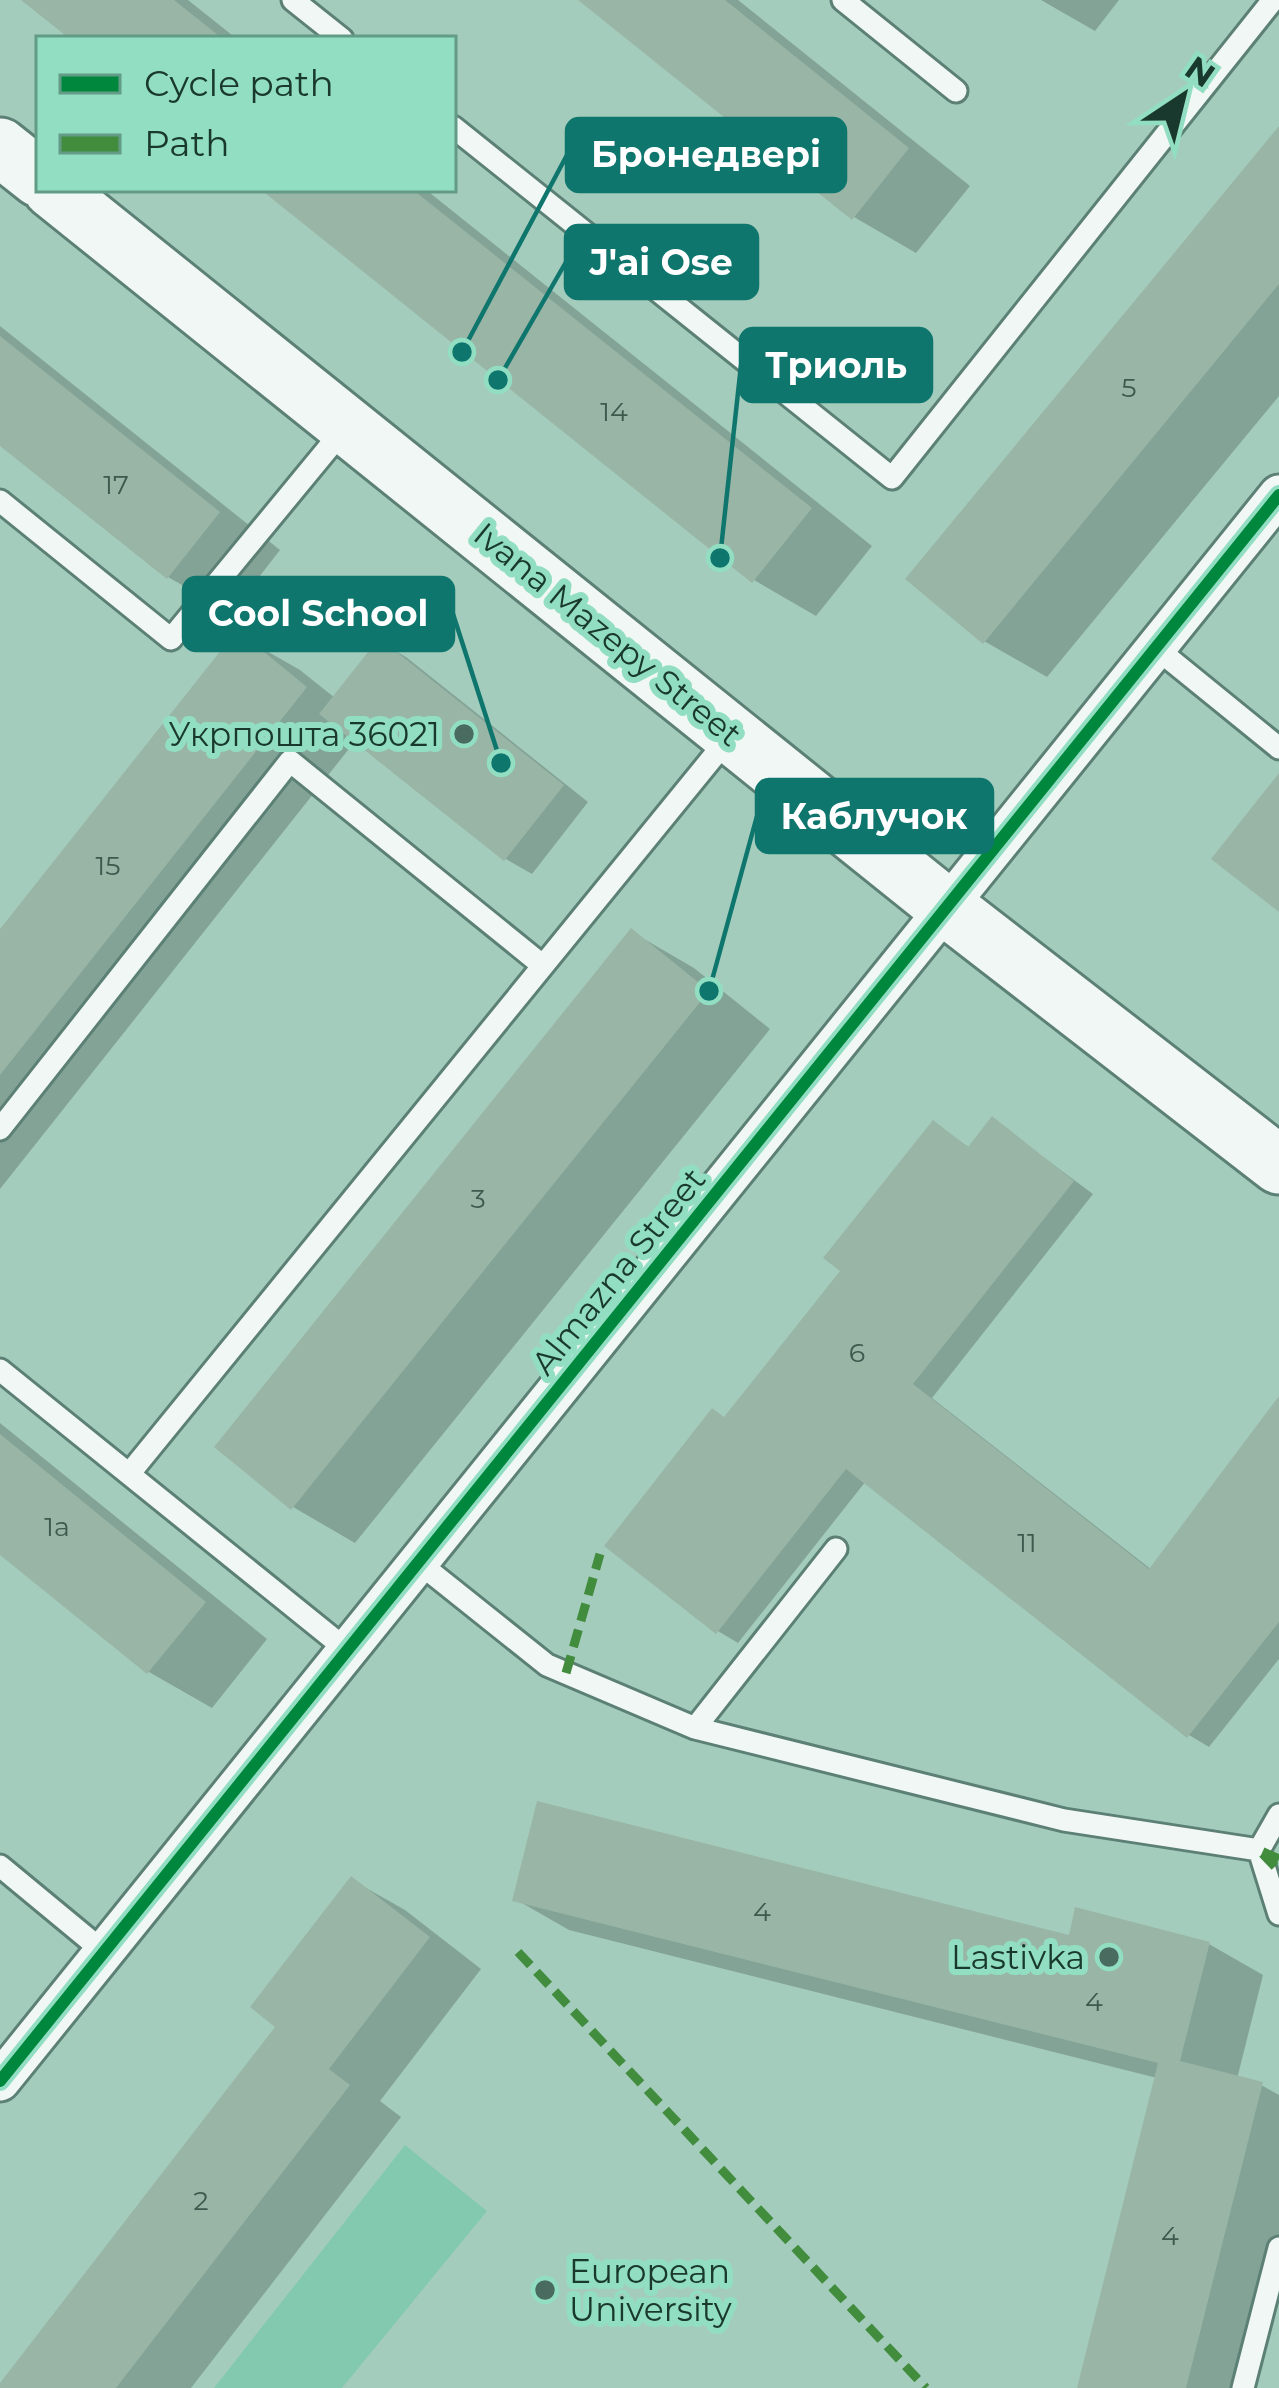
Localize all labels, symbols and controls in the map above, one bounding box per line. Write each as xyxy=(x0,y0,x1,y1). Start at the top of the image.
legend xyxy=(36,36,456,192)
north arrow xyxy=(1123,36,1243,156)
text: N xyxy=(1178,47,1223,95)
text: Cycle path xyxy=(144,61,334,105)
callout: Бронедвері xyxy=(567,119,845,191)
text: Path xyxy=(144,121,230,165)
text: Бронедвері xyxy=(591,132,821,176)
callout: J'ai Ose xyxy=(566,226,757,298)
text: J'ai Ose xyxy=(588,240,733,284)
callout: Триоль xyxy=(741,329,931,401)
text: Триоль xyxy=(765,343,907,387)
house number: 5 xyxy=(1121,371,1137,404)
house number: 14 xyxy=(600,395,628,428)
house number: 17 xyxy=(103,468,129,501)
street label: Ivana Mazepy Street xyxy=(466,514,750,754)
callout: Cool School xyxy=(184,578,453,650)
text: Cool School xyxy=(208,591,428,635)
place label: Укрпошта 36021 xyxy=(168,714,440,754)
marker: Укрпошта 36021 xyxy=(451,721,477,747)
callout: Каблучок xyxy=(757,780,992,852)
text: Каблучок xyxy=(780,794,968,838)
house number: 15 xyxy=(95,849,121,882)
street label: Almazna Street xyxy=(523,1160,713,1382)
house number: 3 xyxy=(470,1182,486,1215)
house number: 6 xyxy=(849,1336,865,1369)
house number: 1а xyxy=(44,1510,70,1543)
house number: 11 xyxy=(1017,1526,1037,1559)
house number: 4 xyxy=(753,1895,771,1928)
place label: Lastivka xyxy=(951,1937,1085,1977)
marker: Lastivka xyxy=(1096,1944,1122,1970)
house number: 4 xyxy=(1085,1985,1103,2018)
house number: 2 xyxy=(193,2184,209,2217)
house number: 4 xyxy=(1161,2219,1179,2252)
place label: European University xyxy=(569,2251,732,2329)
marker: European University xyxy=(532,2277,558,2303)

